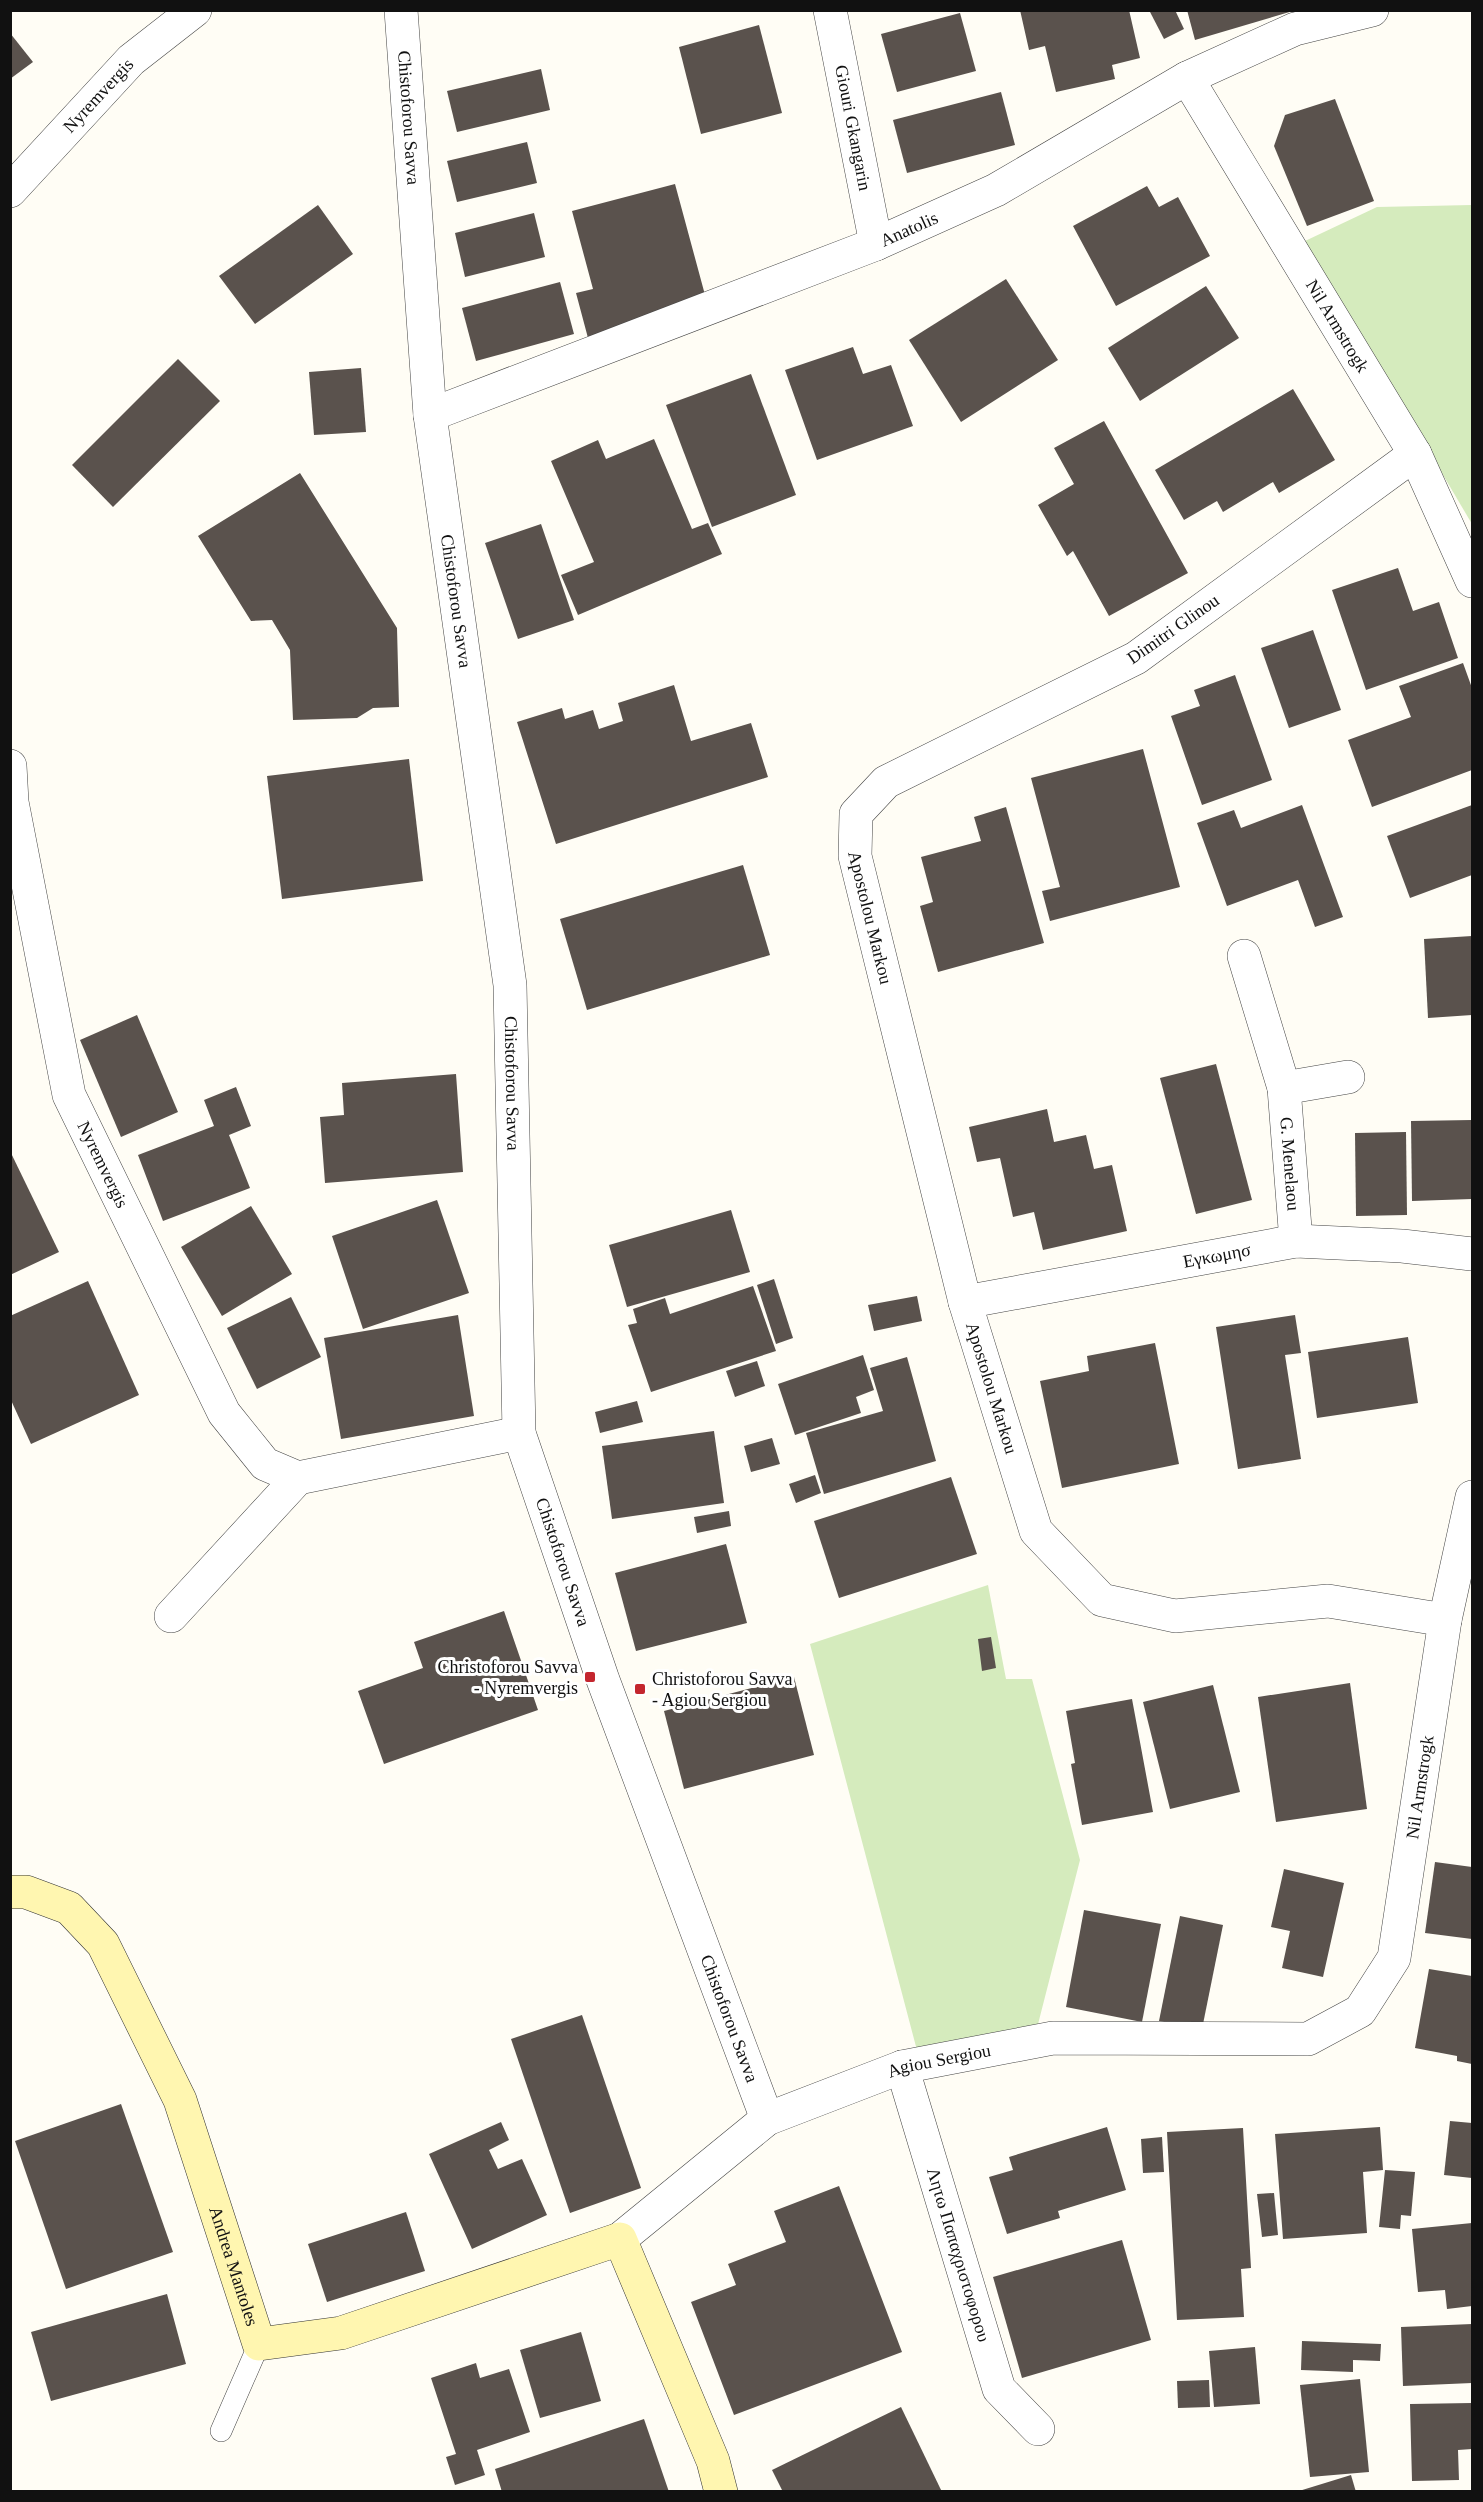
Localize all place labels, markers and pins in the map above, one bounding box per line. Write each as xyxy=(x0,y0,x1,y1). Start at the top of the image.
place label: Christoforou Savva - Nyremvergis xyxy=(438,1657,578,1698)
place label: Christoforou Savva - Agiou Sergiou xyxy=(652,1669,792,1710)
marker: Christoforou Savva - Nyremvergis xyxy=(583,1670,597,1684)
marker: Christoforou Savva - Agiou Sergiou xyxy=(633,1682,647,1696)

